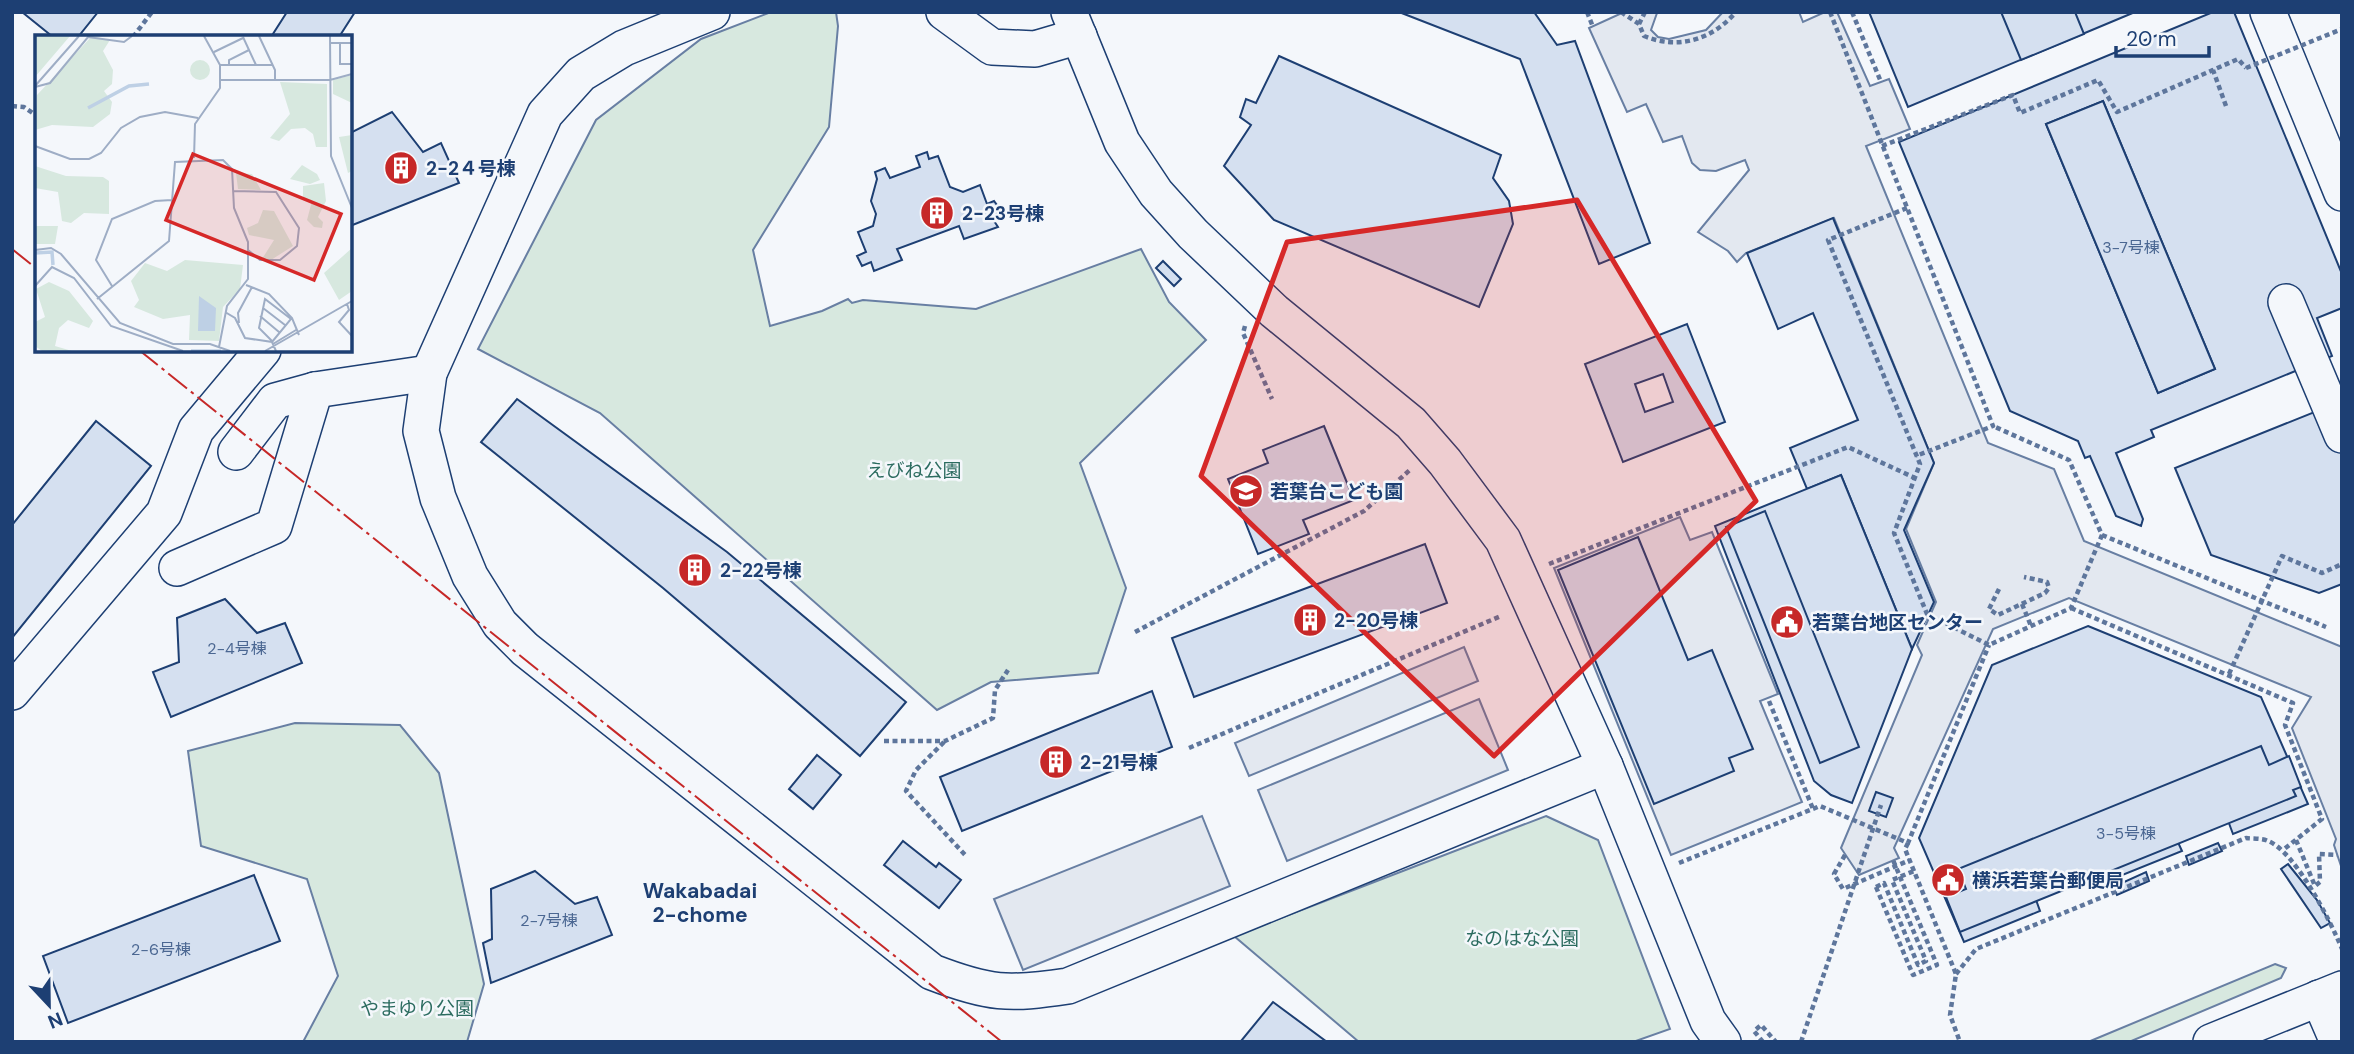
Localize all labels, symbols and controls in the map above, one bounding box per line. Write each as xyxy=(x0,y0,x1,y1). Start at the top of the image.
scale bar xyxy=(2116,14,2209,58)
text: 20 m xyxy=(2126,25,2177,53)
inset map xyxy=(35,35,352,352)
building icon: 2-2４号棟 xyxy=(382,149,420,187)
place label: 2-2４号棟 xyxy=(426,156,516,181)
building icon: 2-23号棟 xyxy=(918,194,956,232)
place label: 2-23号棟 xyxy=(962,201,1044,226)
house number: 3-7号棟 xyxy=(2102,237,2160,258)
park label: えびね公園 xyxy=(866,458,962,483)
school or university icon: 若葉台こども園 xyxy=(1227,472,1265,510)
place label: 若葉台こども園 xyxy=(1270,479,1403,504)
building icon: 2-22号棟 xyxy=(676,551,714,589)
place label: 2-22号棟 xyxy=(720,558,802,583)
building icon: 2-20号棟 xyxy=(1291,601,1329,639)
public building icon: 若葉台地区センター xyxy=(1768,603,1806,641)
place label: 2-20号棟 xyxy=(1334,608,1418,633)
place label: 若葉台地区センター xyxy=(1812,610,1983,635)
house number: 2-4号棟 xyxy=(207,638,267,659)
building icon: 2-21号棟 xyxy=(1037,743,1075,781)
place label: 2-21号棟 xyxy=(1080,750,1158,775)
house number: 3-5号棟 xyxy=(2096,823,2156,844)
public building icon: 横浜若葉台郵便局 xyxy=(1929,861,1967,899)
place label: 横浜若葉台郵便局 xyxy=(1972,868,2124,893)
district label: Wakabadai 2-chome xyxy=(643,877,757,929)
house number: 2-7号棟 xyxy=(520,910,578,931)
park label: なのはな公園 xyxy=(1465,926,1579,951)
house number: 2-6号棟 xyxy=(131,939,191,960)
north arrow xyxy=(14,970,84,1040)
park label: やまゆり公園 xyxy=(360,996,474,1021)
text: N xyxy=(44,1006,66,1034)

